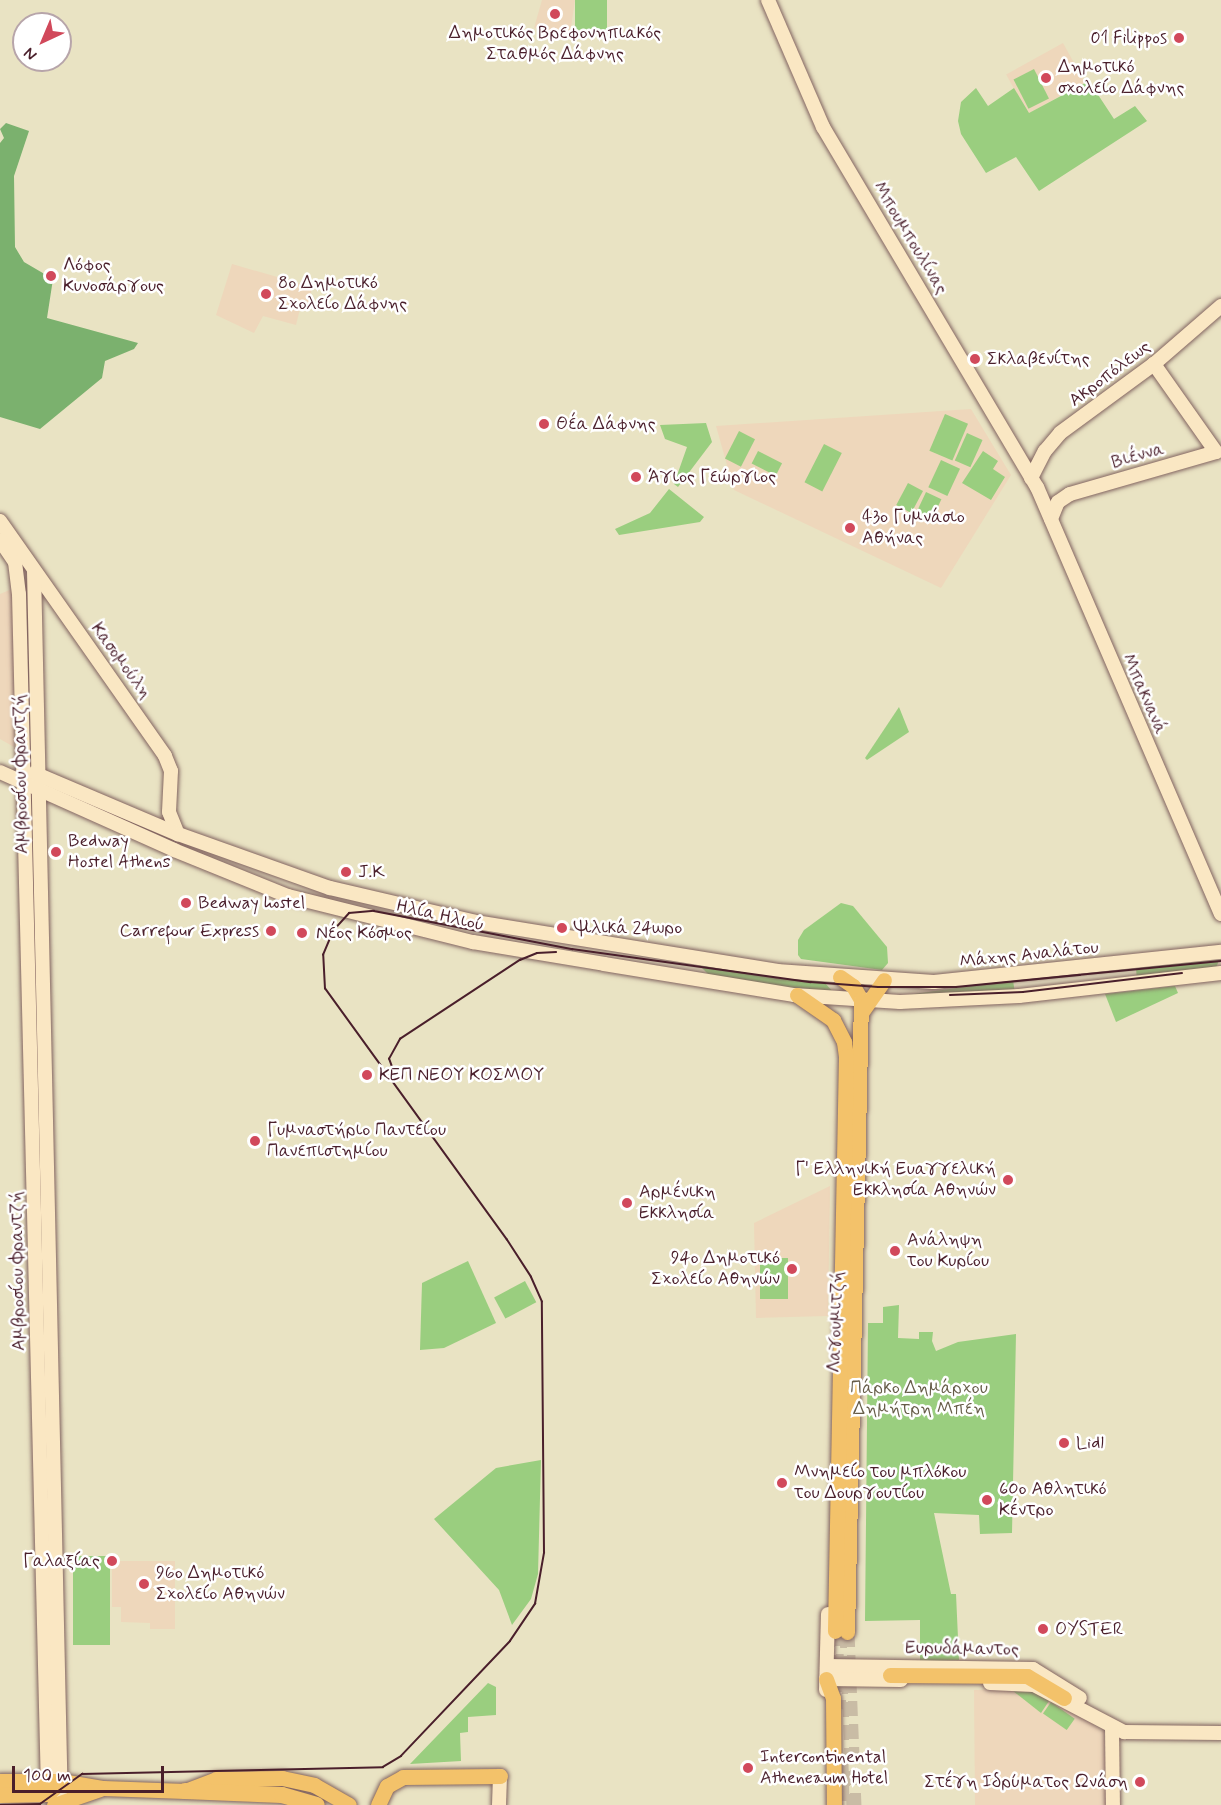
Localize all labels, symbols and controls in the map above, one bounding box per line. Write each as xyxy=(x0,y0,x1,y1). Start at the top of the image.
marker: Δημοτικός Βρεφονηπιακός Σταθμός Δάφνης xyxy=(548,7,562,21)
north arrow xyxy=(12,12,72,72)
place label: Δημοτικός Βρεφονηπιακός Σταθμός Δάφνης xyxy=(449,23,661,66)
place label: 01 Filippos xyxy=(1090,27,1167,49)
marker: 01 Filippos xyxy=(1172,31,1186,45)
text: N xyxy=(19,43,42,65)
place label: Δημοτικό σχολείο Δάφνης xyxy=(1058,57,1184,100)
marker: Δημοτικό σχολείο Δάφνης xyxy=(1039,71,1053,85)
street label: Μπουμπουλίνας xyxy=(868,178,952,298)
place label: Λόφος Κυνοσάργους xyxy=(63,255,164,298)
marker: Λόφος Κυνοσάργους xyxy=(44,269,58,283)
place label: 8ο Δημοτικό Σχολείο Δάφνης xyxy=(278,273,407,316)
marker: 8ο Δημοτικό Σχολείο Δάφνης xyxy=(259,287,273,301)
street label: Ακροπόλεως xyxy=(1065,336,1155,412)
place label: Σκλαβενίτης xyxy=(987,348,1090,370)
marker: Σκλαβενίτης xyxy=(968,352,982,366)
place label: Θέα Δάφνης xyxy=(556,413,656,435)
marker: Θέα Δάφνης xyxy=(537,417,551,431)
street label: Βιέννα xyxy=(1109,438,1167,474)
place label: Άγιος Γεώργιος xyxy=(648,466,776,488)
marker: Άγιος Γεώργιος xyxy=(629,470,643,484)
place label: 43ο Γυμνάσιο Αθήνας xyxy=(862,507,965,550)
marker: 43ο Γυμνάσιο Αθήνας xyxy=(843,521,857,535)
street label: Κασομούλη xyxy=(86,619,156,703)
street label: Μπακνανά xyxy=(1117,650,1171,738)
street label: Αμβροσίου Φραντζή xyxy=(9,694,33,854)
place label: Bedway Hostel Athens xyxy=(68,831,171,874)
marker: Bedway Hostel Athens xyxy=(49,845,63,859)
place label: J.K xyxy=(358,861,385,883)
marker: J.K xyxy=(339,865,353,879)
place label: Bedway hostel xyxy=(198,892,305,914)
street label: Ηλία Ηλιού xyxy=(394,895,486,937)
marker: Bedway hostel xyxy=(179,896,193,910)
place label: Ψιλικά 24ωρο xyxy=(574,917,682,939)
place label: Carrefour Express xyxy=(118,920,259,942)
marker: Ψιλικά 24ωρο xyxy=(555,921,569,935)
place label: Νέος Κόσμος xyxy=(316,922,412,944)
marker: Carrefour Express xyxy=(264,924,278,938)
marker: Νέος Κόσμος xyxy=(293,924,311,942)
street label: Μάχης Αναλάτου xyxy=(958,937,1100,973)
place label: ΚΕΠ ΝΕΟΥ ΚΟΣΜΟΥ xyxy=(379,1064,544,1086)
marker: ΚΕΠ ΝΕΟΥ ΚΟΣΜΟΥ xyxy=(360,1068,374,1082)
place label: Γυμναστήριο Παντείου Πανεπιστημίου xyxy=(267,1120,446,1162)
marker: Γυμναστήριο Παντείου Πανεπιστημίου xyxy=(248,1134,262,1148)
place label: Γ' Ελληνική Ευαγγελική Εκκλησία Αθηνών xyxy=(795,1159,996,1202)
marker: Γ' Ελληνική Ευαγγελική Εκκλησία Αθηνών xyxy=(1001,1173,1015,1187)
place label: Αρμένικη Εκκλησία xyxy=(639,1182,716,1224)
street label: Αμβροσίου Φραντζή xyxy=(6,1191,30,1351)
marker: Αρμένικη Εκκλησία xyxy=(620,1196,634,1210)
place label: Ανάληψη του Κυρίου xyxy=(907,1230,989,1272)
marker: Ανάληψη του Κυρίου xyxy=(888,1244,902,1258)
place label: 94ο Δημοτικό Σχολείο Αθηνών xyxy=(651,1248,780,1290)
marker: 94ο Δημοτικό Σχολείο Αθηνών xyxy=(785,1262,799,1276)
street label: Λαγουμιτζή xyxy=(823,1271,849,1373)
park label: Πάρκο Δημάρχου Δημήτρη Μπέη xyxy=(850,1378,988,1420)
place label: Lidl xyxy=(1076,1432,1104,1454)
marker: Lidl xyxy=(1057,1436,1071,1450)
place label: Μνημείο του μπλόκου του Δουργουτίου xyxy=(794,1462,966,1504)
marker: Μνημείο του μπλόκου του Δουργουτίου xyxy=(775,1476,789,1490)
place label: 60ο Αθλητικό Κέντρο xyxy=(999,1479,1107,1522)
marker: 60ο Αθλητικό Κέντρο xyxy=(980,1493,994,1507)
place label: Γαλαξίας xyxy=(23,1550,100,1572)
marker: Γαλαξίας xyxy=(105,1554,119,1568)
place label: 96ο Δημοτικό Σχολείο Αθηνών xyxy=(156,1563,285,1606)
marker: 96ο Δημοτικό Σχολείο Αθηνών xyxy=(137,1577,151,1591)
place label: OYSTER xyxy=(1055,1618,1123,1640)
marker: OYSTER xyxy=(1036,1622,1050,1636)
street label: Ευρυδάμαντος xyxy=(905,1637,1019,1661)
place label: Intercontinental Atheneaum Hotel xyxy=(760,1747,888,1790)
scale bar xyxy=(15,1754,166,1792)
marker: Intercontinental Atheneaum Hotel xyxy=(741,1761,755,1775)
text: 100 m xyxy=(23,1764,71,1788)
place label: Στέγη Iδρύματος Ωνάση xyxy=(924,1771,1128,1793)
marker: Στέγη Iδρύματος Ωνάση xyxy=(1133,1775,1147,1789)

